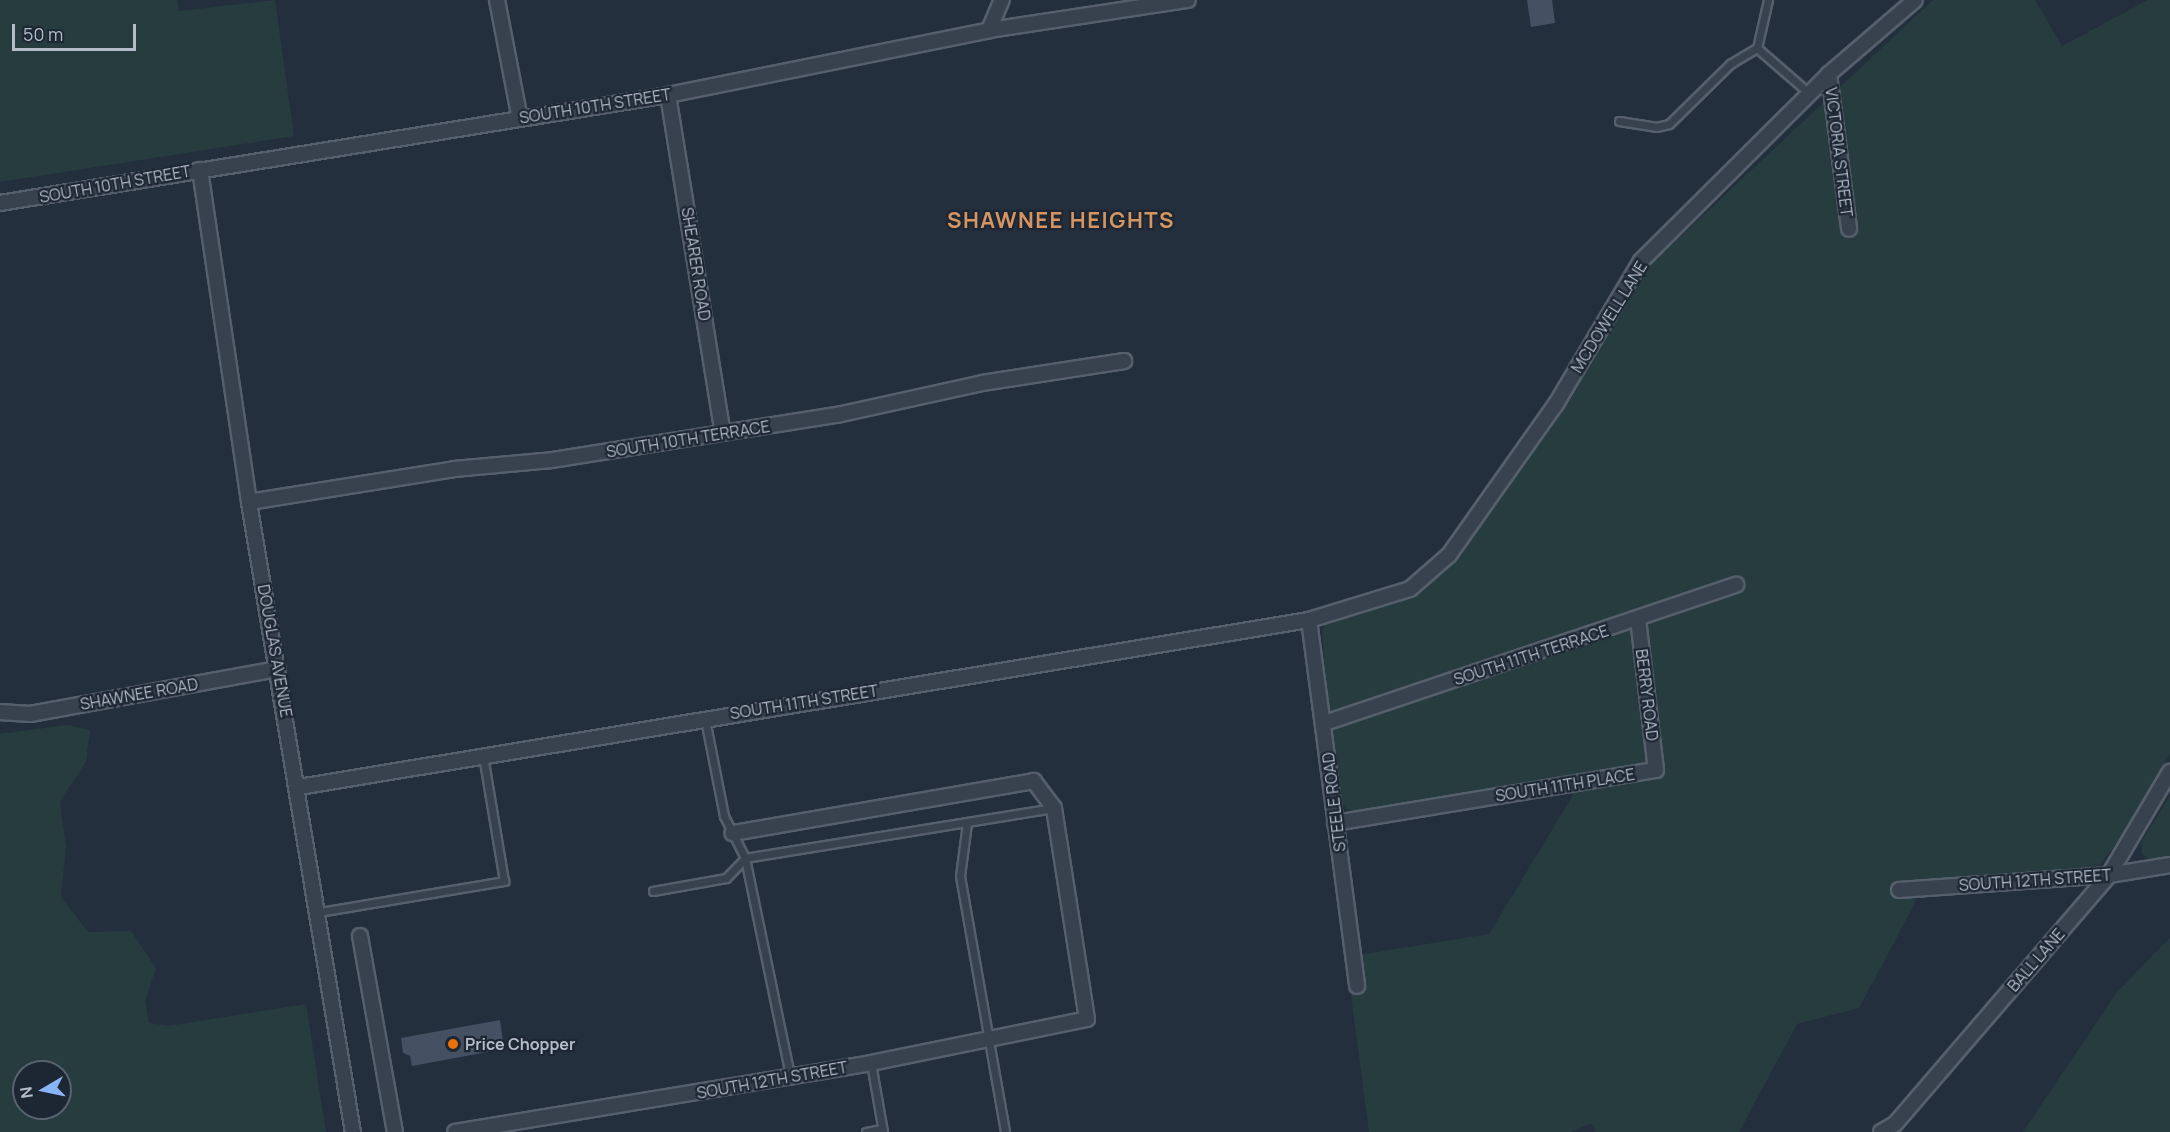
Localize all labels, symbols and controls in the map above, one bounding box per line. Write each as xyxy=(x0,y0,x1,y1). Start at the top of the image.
scale bar xyxy=(15,12,140,50)
text: 50 m xyxy=(23,22,63,46)
street label: SOUTH 10TH STREET xyxy=(518,85,672,127)
street label: VICTORIA STREET xyxy=(1822,86,1856,218)
street label: SOUTH 10TH STREET xyxy=(38,161,192,207)
street label: SHEARER ROAD xyxy=(678,206,714,322)
district label: SHAWNEE HEIGHTS xyxy=(947,208,1175,234)
street label: MCDOWELL LANE xyxy=(1567,257,1651,377)
street label: SOUTH 10TH TERRACE xyxy=(605,417,771,461)
street label: DOUGLAS AVENUE xyxy=(254,583,296,719)
street label: SOUTH 11TH TERRACE xyxy=(1451,621,1611,689)
street label: BERRY ROAD xyxy=(1632,648,1662,742)
street label: SHAWNEE ROAD xyxy=(79,674,199,714)
street label: SOUTH 11TH STREET xyxy=(729,681,879,723)
street label: STEELE ROAD xyxy=(1318,751,1350,853)
street label: SOUTH 11TH PLACE xyxy=(1494,765,1636,805)
street label: SOUTH 12TH STREET xyxy=(1958,865,2112,895)
street label: BALL LANE xyxy=(2003,924,2069,996)
place label: Price Chopper xyxy=(465,1034,575,1054)
marker: Price Chopper xyxy=(446,1037,460,1051)
street label: SOUTH 12TH STREET xyxy=(695,1057,849,1103)
north arrow xyxy=(12,1060,72,1120)
text: N xyxy=(14,1085,38,1100)

